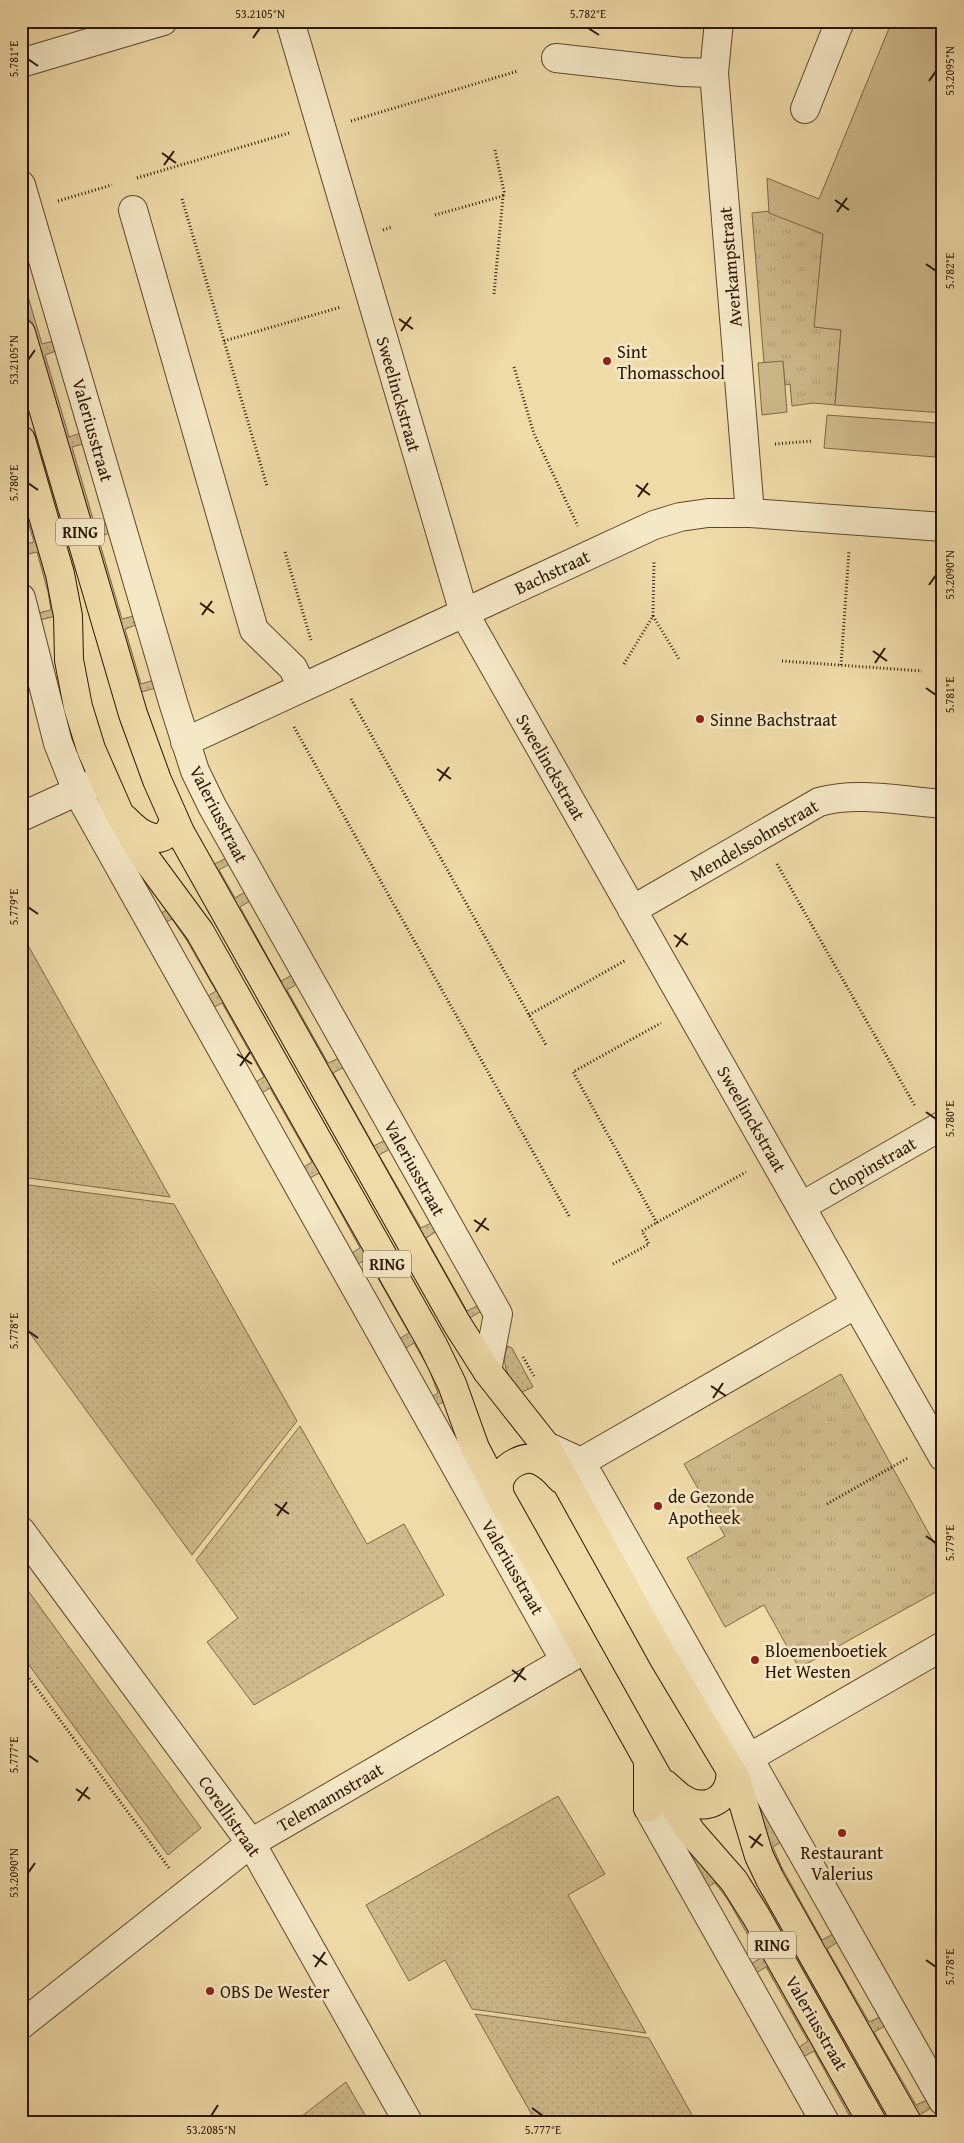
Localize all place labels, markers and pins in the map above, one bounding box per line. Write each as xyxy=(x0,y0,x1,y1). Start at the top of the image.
place label: Sint Thomasschool xyxy=(617,338,725,386)
marker: Sint Thomasschool xyxy=(601,355,613,367)
place label: Sinne Bachstraat xyxy=(710,706,838,733)
marker: Sinne Bachstraat xyxy=(694,713,706,725)
place label: de Gezonde Apotheek xyxy=(668,1483,754,1531)
marker: de Gezonde Apotheek xyxy=(652,1500,664,1512)
place label: Bloemenboetiek Het Westen xyxy=(765,1637,888,1685)
marker: Bloemenboetiek Het Westen xyxy=(749,1654,761,1666)
marker: Restaurant Valerius xyxy=(836,1827,848,1839)
place label: Restaurant Valerius xyxy=(801,1839,884,1887)
place label: OBS De Wester xyxy=(220,1978,330,2005)
marker: OBS De Wester xyxy=(204,1985,216,1997)

